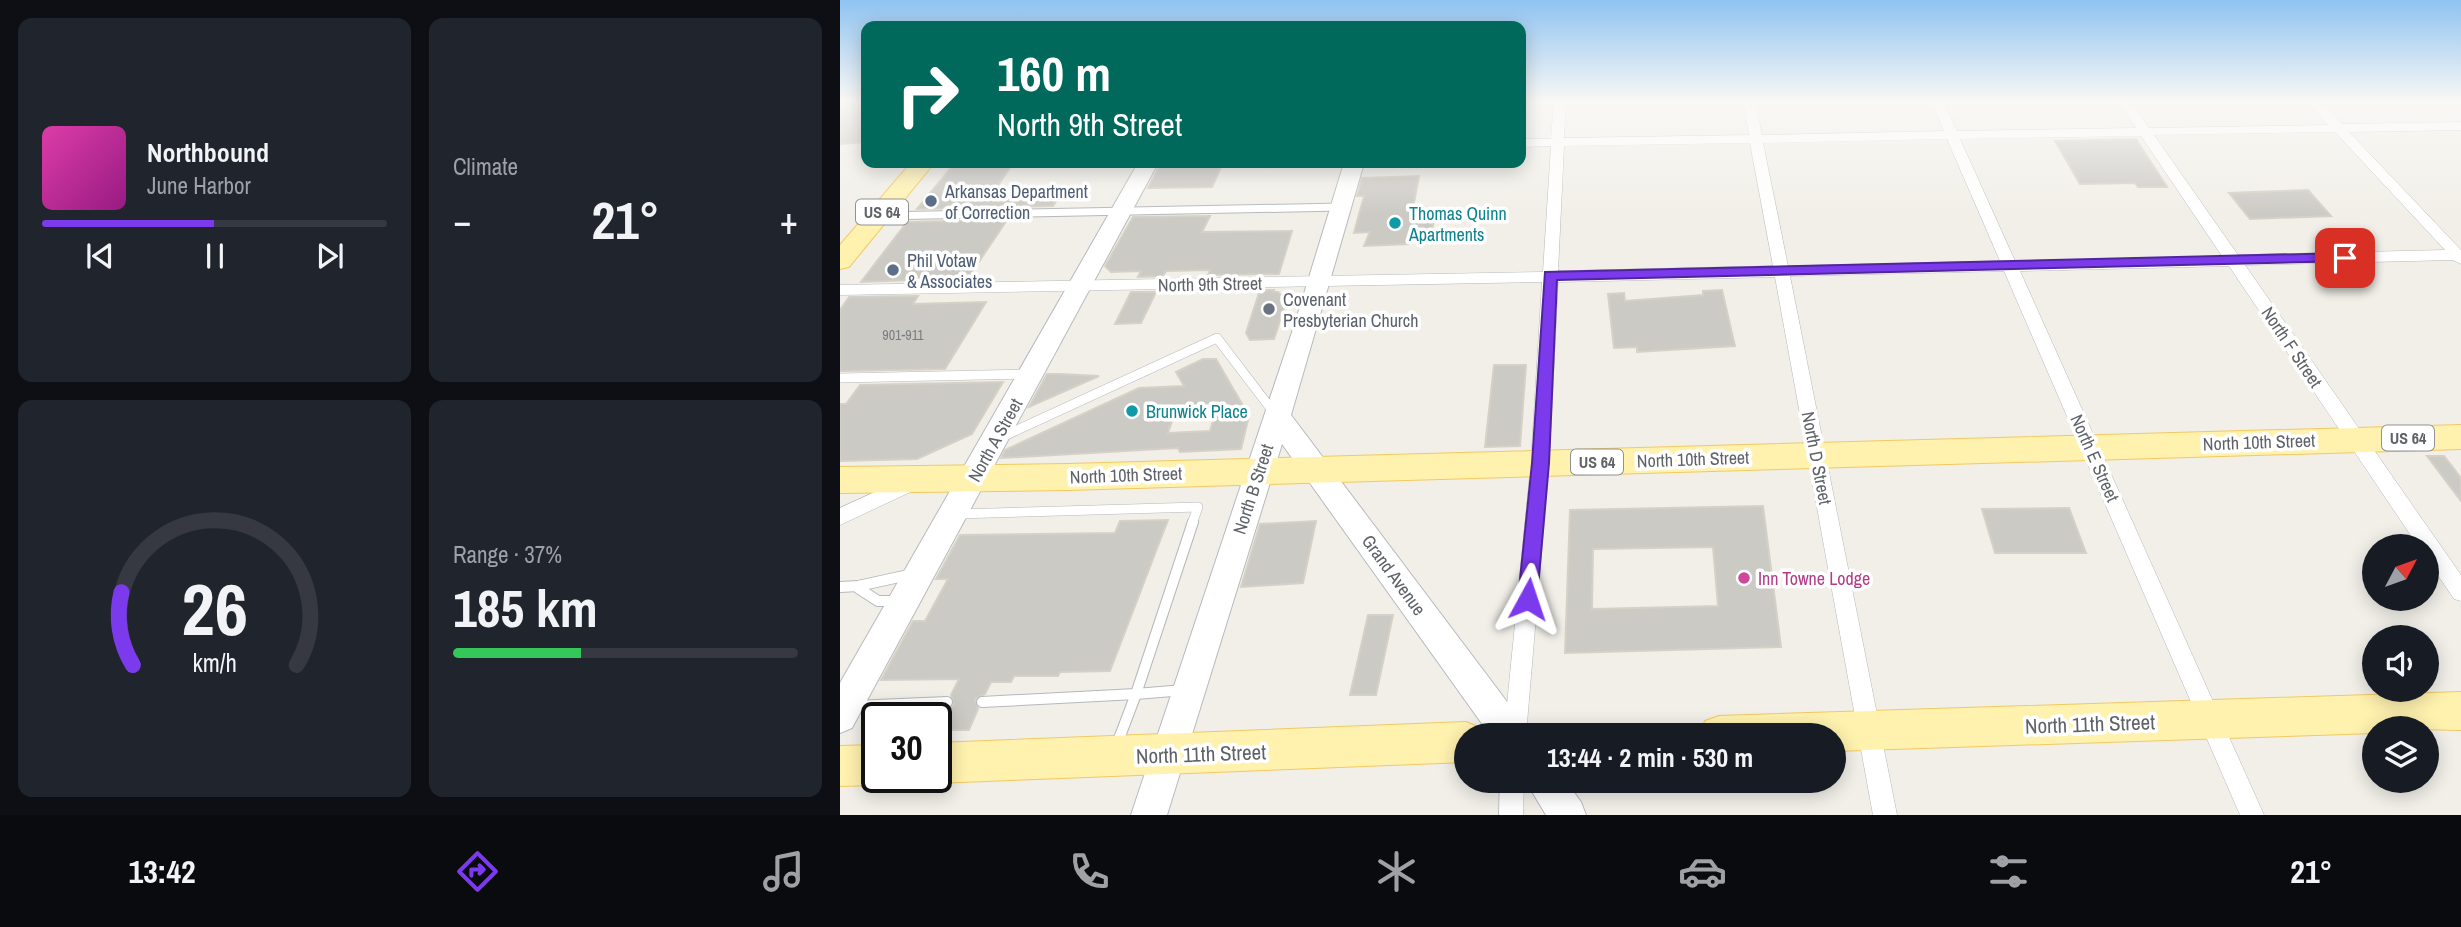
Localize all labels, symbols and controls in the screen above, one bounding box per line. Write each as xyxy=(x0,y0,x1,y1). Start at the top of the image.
text: 160 m xyxy=(997,40,1111,106)
icon: right xyxy=(882,49,973,140)
text: North 9th Street xyxy=(997,103,1182,146)
text: Northbound xyxy=(147,135,269,170)
text: Climate xyxy=(453,151,518,182)
text: June Harbor xyxy=(147,170,251,201)
place label: Arkansas Department of Correction xyxy=(944,179,1088,225)
text: 21° xyxy=(591,185,660,255)
marker: Arkansas Department of Correction xyxy=(923,193,939,209)
text: − xyxy=(453,195,471,246)
text: + xyxy=(780,195,798,246)
road number: US 64 xyxy=(856,200,908,224)
place label: Thomas Quinn Apartments xyxy=(1408,201,1507,247)
marker: Thomas Quinn Apartments xyxy=(1387,215,1403,231)
pin xyxy=(2315,228,2375,288)
icon: previous xyxy=(81,237,119,275)
icon: pause xyxy=(196,237,234,275)
icon: next xyxy=(311,237,349,275)
icon: arrive xyxy=(2326,239,2364,277)
place label: Phil Votaw & Associates xyxy=(907,248,992,294)
marker: Phil Votaw & Associates xyxy=(885,262,901,278)
street label: North 9th Street xyxy=(1158,271,1262,297)
place label: Covenant Presbyterian Church xyxy=(1283,287,1418,333)
marker: Covenant Presbyterian Church xyxy=(1261,301,1277,317)
street label: North F Street xyxy=(2256,302,2328,392)
house number: 901-911 xyxy=(882,326,924,344)
street label: North A Street xyxy=(962,394,1028,486)
place label: Brunwick Place xyxy=(1146,399,1248,424)
marker: Brunwick Place xyxy=(1124,403,1140,419)
street label: North D Street xyxy=(1796,409,1838,507)
street label: North E Street xyxy=(2065,410,2125,506)
road number: US 64 xyxy=(2382,426,2434,450)
street label: North 10th Street xyxy=(2202,428,2316,456)
street label: North B Street xyxy=(1227,441,1279,537)
street label: North 10th Street xyxy=(1636,445,1750,473)
road number: US 64 xyxy=(1571,449,1623,475)
street label: North 10th Street xyxy=(1069,461,1183,489)
street label: Grand Avenue xyxy=(1356,530,1432,620)
north arrow xyxy=(2362,534,2440,611)
map controls xyxy=(2362,534,2439,793)
text: Range · 37% xyxy=(453,539,562,570)
text: 26 xyxy=(181,560,248,658)
position arrow xyxy=(1491,562,1565,636)
place label: Inn Towne Lodge xyxy=(1758,566,1870,591)
marker: Inn Towne Lodge xyxy=(1736,570,1752,586)
text: 185 km xyxy=(453,573,598,643)
button: sound xyxy=(2362,625,2439,702)
text: km/h xyxy=(192,645,237,679)
speed limit sign: 30 xyxy=(861,702,952,793)
street label: North 11th Street xyxy=(2025,707,2156,741)
button: layers xyxy=(2362,716,2439,793)
street label: North 11th Street xyxy=(1136,737,1267,771)
text: 13:44 · 2 min · 530 m xyxy=(1547,740,1753,775)
icon: directions xyxy=(453,847,502,896)
icon: music xyxy=(759,847,808,896)
icon: phone xyxy=(1065,847,1114,896)
icon: climate xyxy=(1372,847,1421,896)
icon: car xyxy=(1678,847,1727,896)
icon: filters xyxy=(1984,847,2033,896)
text: 13:42 xyxy=(129,850,196,893)
text: 21° xyxy=(2290,850,2332,893)

